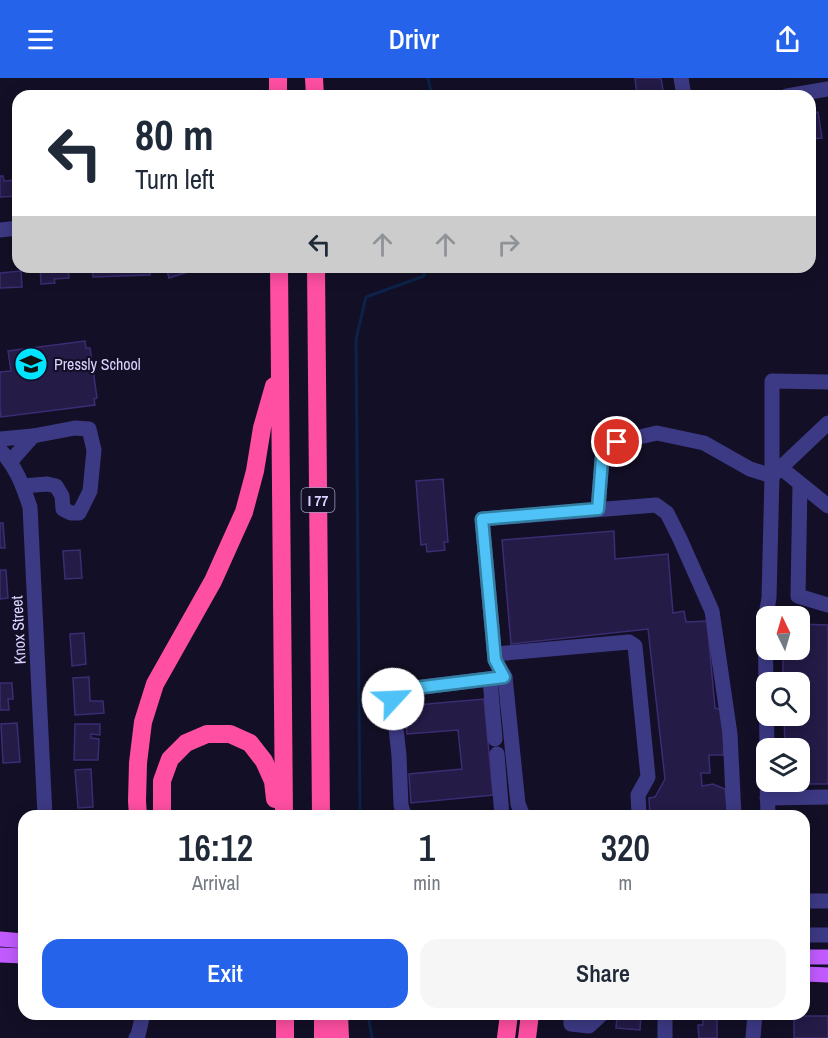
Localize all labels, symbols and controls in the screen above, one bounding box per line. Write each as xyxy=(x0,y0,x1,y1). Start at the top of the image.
text: Drivr xyxy=(389,21,439,57)
icon: menu xyxy=(24,23,57,56)
icon: share xyxy=(771,23,804,56)
text: 80 m xyxy=(135,107,214,163)
icon: left xyxy=(36,114,114,192)
text: Turn left xyxy=(135,161,214,197)
icon: left xyxy=(303,228,336,261)
icon: ahead xyxy=(366,228,399,261)
icon: ahead xyxy=(429,228,462,261)
icon: right xyxy=(492,228,525,261)
school or university icon: Pressly School xyxy=(13,346,49,382)
place label: Pressly School xyxy=(54,353,141,375)
pin xyxy=(591,416,642,467)
icon: arrive xyxy=(600,425,633,458)
road number: I 77 xyxy=(302,488,334,512)
street label: Knox Street xyxy=(5,595,31,665)
north arrow xyxy=(756,606,810,660)
map controls xyxy=(756,606,810,792)
position arrow xyxy=(361,667,425,731)
button: search xyxy=(756,672,810,726)
button: layers xyxy=(756,738,810,792)
text: 16:12 xyxy=(178,824,253,872)
text: 1 xyxy=(419,824,435,872)
text: 320 xyxy=(601,824,650,872)
text: Arrival xyxy=(192,869,239,896)
text: min xyxy=(413,869,441,896)
text: m xyxy=(618,869,632,896)
button: Exit xyxy=(42,939,408,1008)
button: Share xyxy=(420,939,786,1008)

